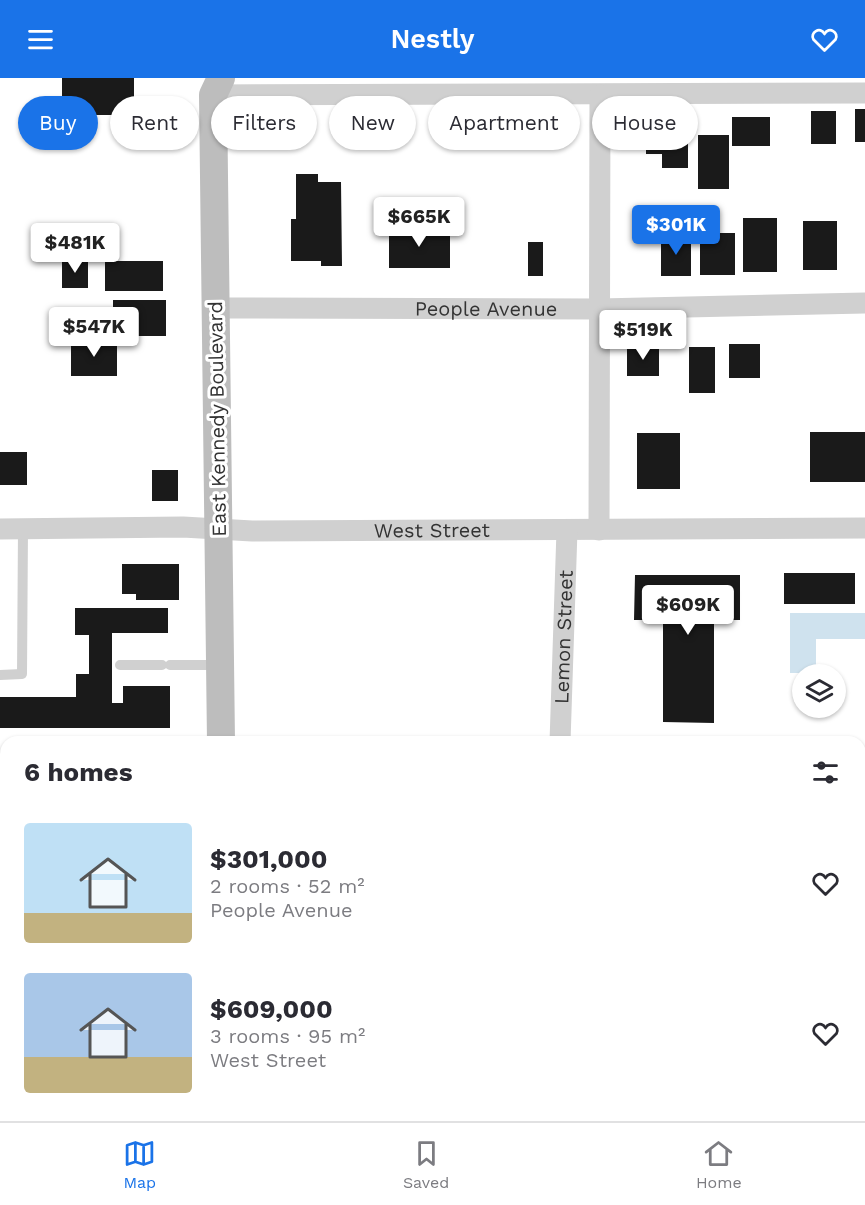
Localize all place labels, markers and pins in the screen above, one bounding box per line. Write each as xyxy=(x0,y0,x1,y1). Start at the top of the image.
pin: $665K xyxy=(377,197,461,248)
pin: $301K xyxy=(634,205,718,256)
pin: $481K xyxy=(33,223,117,274)
pin: $547K xyxy=(52,307,136,358)
pin: $519K xyxy=(601,310,685,361)
pin: $609K xyxy=(646,585,730,636)

